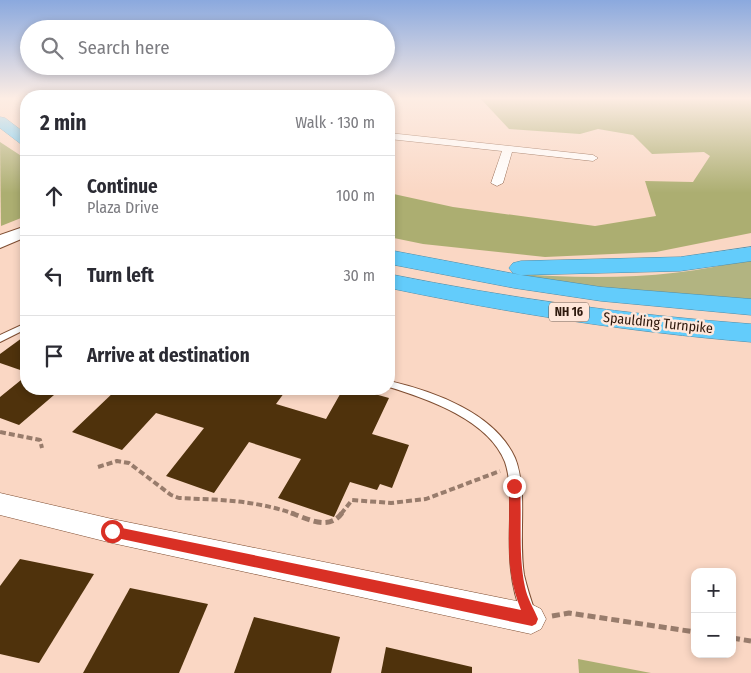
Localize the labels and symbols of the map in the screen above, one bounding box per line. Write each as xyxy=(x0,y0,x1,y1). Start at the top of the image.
road number: NH 16 xyxy=(549,302,589,322)
street label: Spaulding Turnpike xyxy=(602,309,714,337)
route end xyxy=(503,475,526,498)
route start xyxy=(101,520,124,543)

